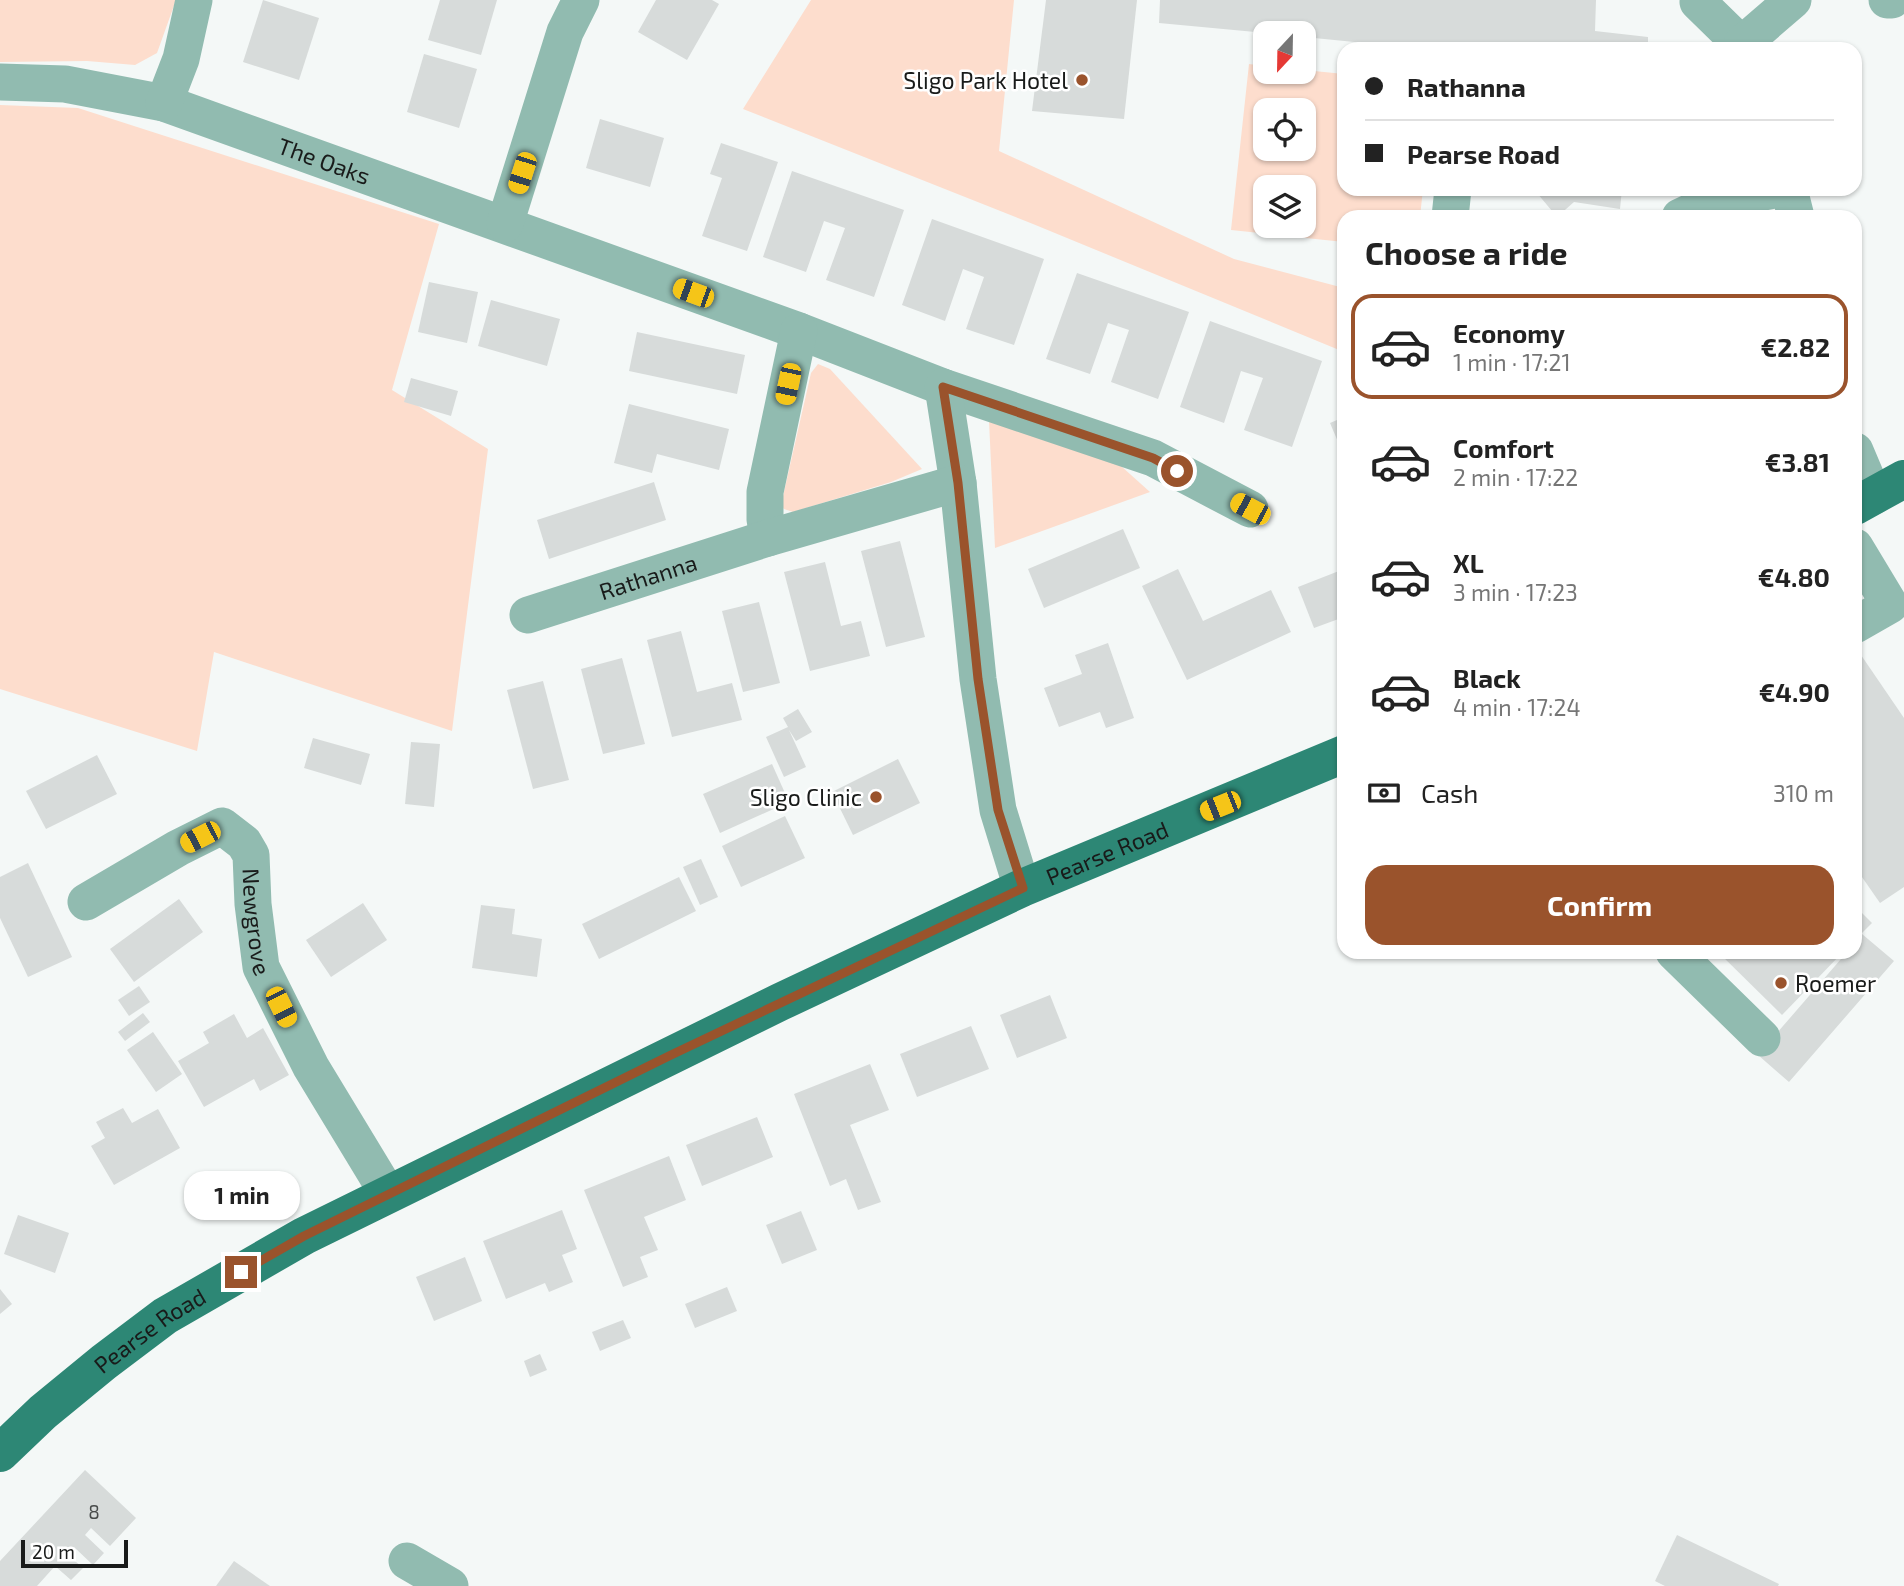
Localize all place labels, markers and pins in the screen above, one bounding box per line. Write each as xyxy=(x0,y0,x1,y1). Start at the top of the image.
place label: Sligo Park Hotel xyxy=(903,66,1068,94)
marker: Sligo Park Hotel xyxy=(1074,72,1090,88)
place label: Sligo Clinic xyxy=(750,783,862,811)
marker: Sligo Clinic xyxy=(868,789,884,805)
place label: Roemer xyxy=(1795,969,1876,997)
marker: Roemer xyxy=(1773,975,1789,991)

